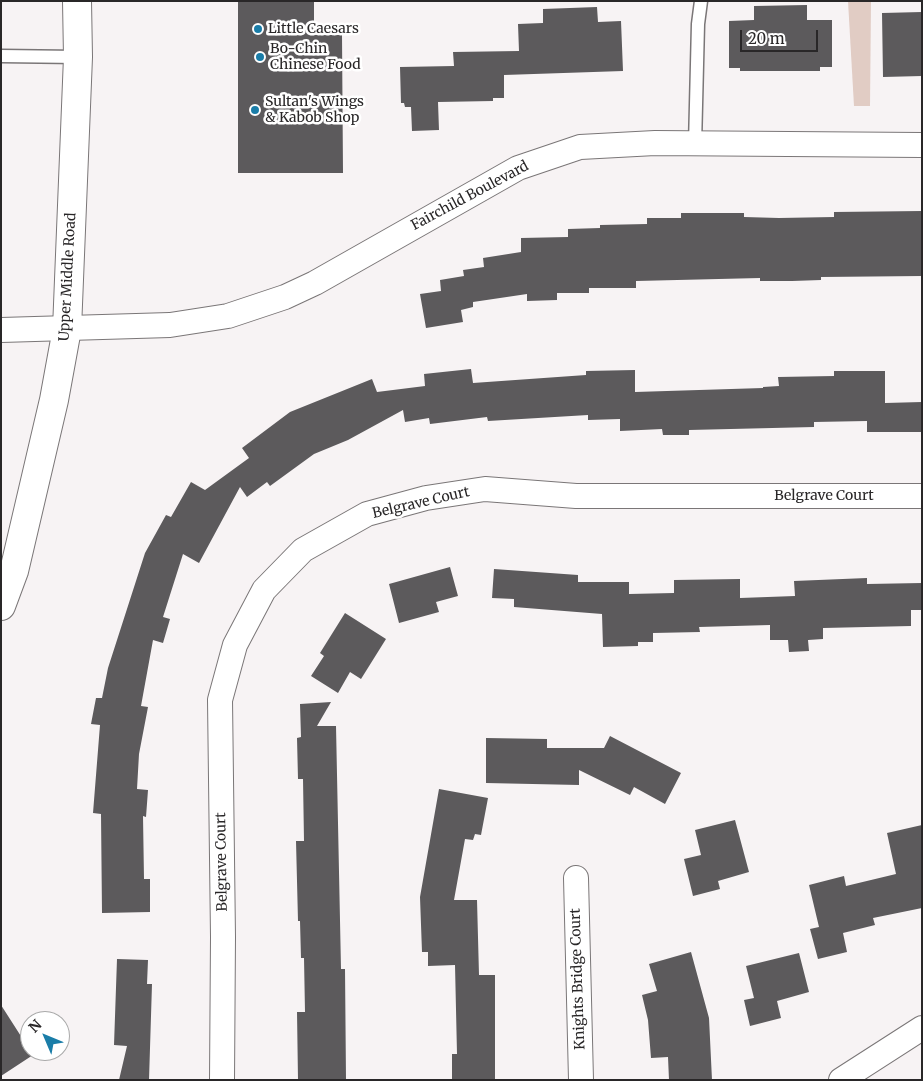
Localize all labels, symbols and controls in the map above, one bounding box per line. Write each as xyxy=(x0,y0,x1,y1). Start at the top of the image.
scale bar xyxy=(743,20,820,52)
place label: Little Caesars xyxy=(268,21,359,37)
marker: Little Caesars xyxy=(252,23,264,35)
text: 20 m xyxy=(748,29,785,48)
place label: Bo-Chin Chinese Food xyxy=(270,41,361,74)
marker: Bo-Chin Chinese Food xyxy=(254,51,266,63)
place label: Sultan's Wings & Kabob Shop xyxy=(265,94,364,126)
marker: Sultan's Wings & Kabob Shop xyxy=(249,104,261,116)
street label: Fairchild Boulevard xyxy=(408,158,532,234)
street label: Upper Middle Road xyxy=(56,212,80,342)
street label: Belgrave Court xyxy=(371,484,471,522)
street label: Belgrave Court xyxy=(774,488,874,504)
street label: Belgrave Court xyxy=(213,812,231,912)
street label: Knights Bridge Court xyxy=(567,908,589,1050)
north arrow xyxy=(20,1011,70,1061)
text: N xyxy=(25,1016,45,1036)

